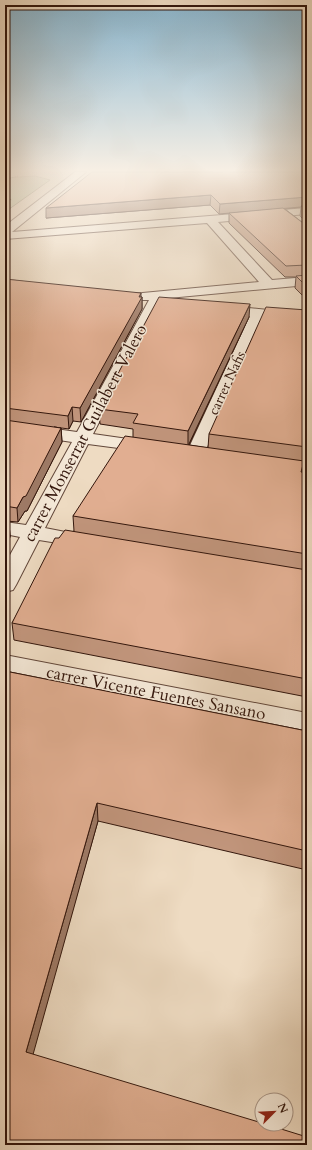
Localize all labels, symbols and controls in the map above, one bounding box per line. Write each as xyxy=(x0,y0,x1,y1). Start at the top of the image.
street label: carrer Monserrat Guilabert Valero xyxy=(18,320,152,546)
street label: carrer Nafis xyxy=(204,348,250,418)
street label: carrer Vicente Fuentes Sansano xyxy=(44,660,268,726)
north arrow xyxy=(254,1092,294,1132)
text: N xyxy=(274,1101,292,1116)

